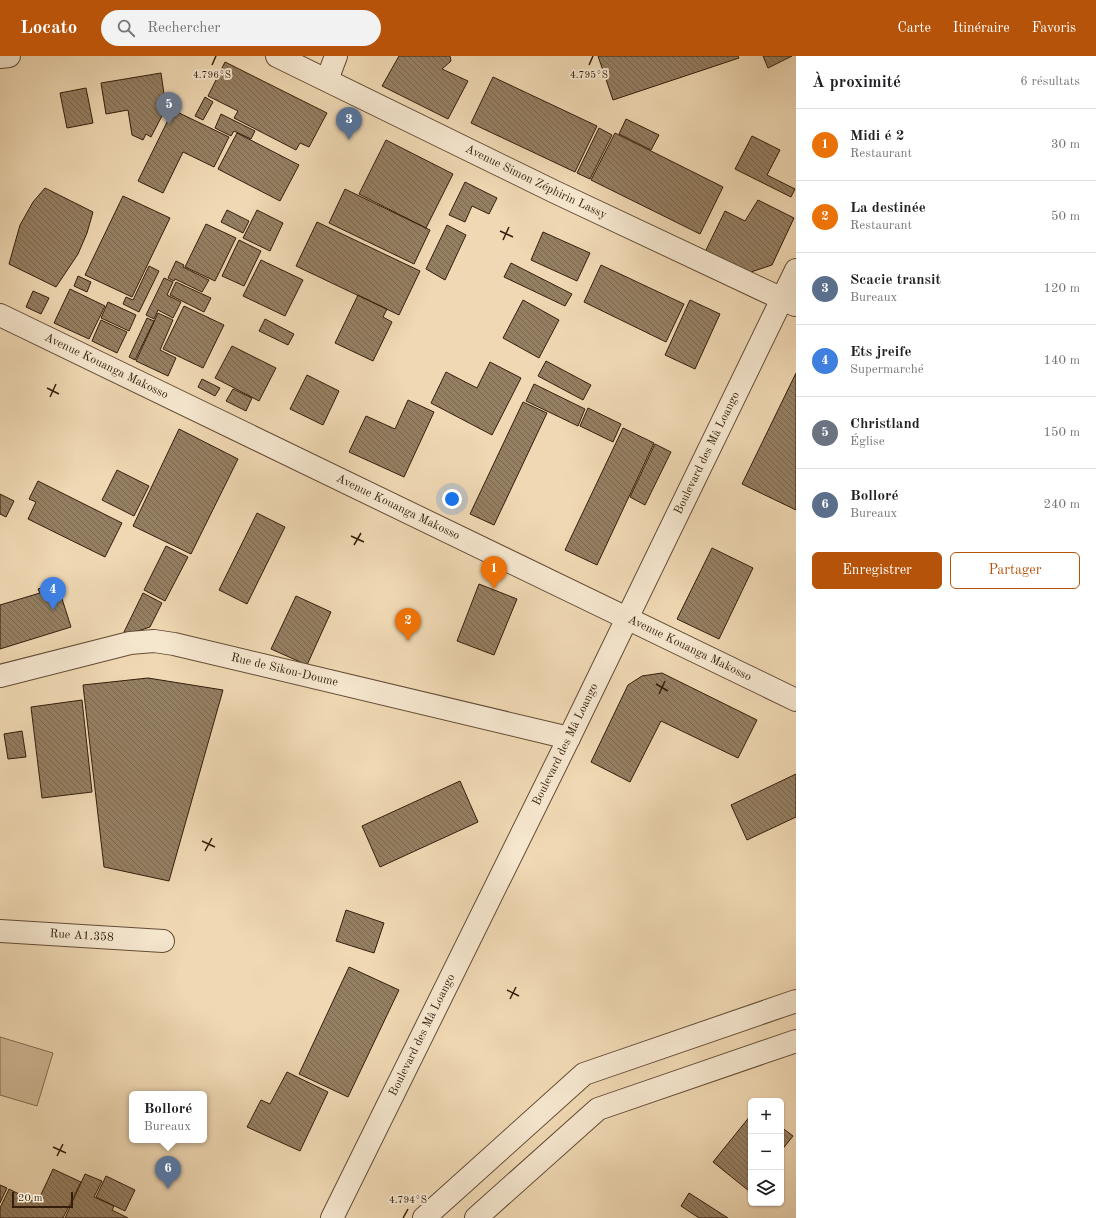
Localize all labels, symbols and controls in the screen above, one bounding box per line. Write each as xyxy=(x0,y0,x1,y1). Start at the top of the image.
search box xyxy=(101,10,381,46)
icon: search xyxy=(115,17,137,39)
text: Locato xyxy=(20,19,77,38)
text: Rechercher xyxy=(147,21,220,36)
text: Carte xyxy=(897,21,931,35)
text: Itinéraire xyxy=(953,21,1010,35)
text: Favoris xyxy=(1032,21,1076,35)
text: 4.796°S xyxy=(193,70,231,80)
text: 4.795°S xyxy=(570,70,608,80)
text: À proximité xyxy=(812,74,901,91)
text: 6 résultats xyxy=(1020,75,1080,88)
pin: 5 xyxy=(156,92,182,125)
pin: 3 xyxy=(336,107,362,140)
text: Midi é 2 xyxy=(850,129,904,144)
text: 1 xyxy=(821,138,829,151)
text: 30 m xyxy=(1051,138,1080,151)
street label: Avenue Simon Zéphirin Lassy xyxy=(463,143,609,222)
text: Restaurant xyxy=(850,147,912,160)
text: La destinée xyxy=(850,201,926,216)
text: 2 xyxy=(821,210,829,223)
text: 50 m xyxy=(1051,210,1080,223)
text: Restaurant xyxy=(850,219,912,232)
text: Scacie transit xyxy=(850,273,941,288)
text: 3 xyxy=(821,282,829,295)
text: 120 m xyxy=(1043,282,1080,295)
text: Bureaux xyxy=(850,291,897,304)
street label: Avenue Kouanga Makosso xyxy=(42,331,170,401)
text: Ets jreife xyxy=(850,345,912,360)
text: 4 xyxy=(821,354,829,367)
text: 140 m xyxy=(1043,354,1080,367)
text: Supermarché xyxy=(850,363,924,376)
street label: Boulevard des Mâ Loango xyxy=(672,390,742,516)
text: Christland xyxy=(850,417,920,432)
text: 5 xyxy=(821,426,829,439)
text: 150 m xyxy=(1043,426,1080,439)
text: Église xyxy=(850,435,885,448)
street label: Avenue Kouanga Makosso xyxy=(334,472,462,542)
your location xyxy=(442,489,462,509)
text: Bolloré xyxy=(850,489,899,504)
text: 6 xyxy=(821,498,829,511)
text: 240 m xyxy=(1043,498,1080,511)
text: Bureaux xyxy=(850,507,897,520)
button: Enregistrer xyxy=(812,552,942,589)
button: Partager xyxy=(950,552,1080,589)
pin: 1 xyxy=(481,556,507,589)
pin: 4 xyxy=(40,577,66,610)
pin: 2 xyxy=(395,608,421,641)
street label: Avenue Kouanga Makosso xyxy=(626,614,753,684)
street label: Rue de Sikou-Doume xyxy=(230,652,340,689)
street label: Boulevard des Mâ Loango xyxy=(531,681,601,808)
street label: Rue A1.358 xyxy=(49,928,114,944)
street label: Boulevard des Mâ Loango xyxy=(387,972,458,1098)
popup xyxy=(129,1091,207,1143)
map controls xyxy=(748,1098,784,1206)
button: + xyxy=(748,1098,784,1134)
text: Bolloré xyxy=(144,1102,192,1117)
text: Bureaux xyxy=(144,1120,191,1133)
button: − xyxy=(748,1134,784,1170)
pin: 6 xyxy=(155,1156,181,1189)
button: layers xyxy=(748,1170,784,1206)
scale bar xyxy=(12,1190,73,1209)
text: 20 m xyxy=(18,1193,43,1204)
text: 4.794°S xyxy=(389,1195,427,1205)

